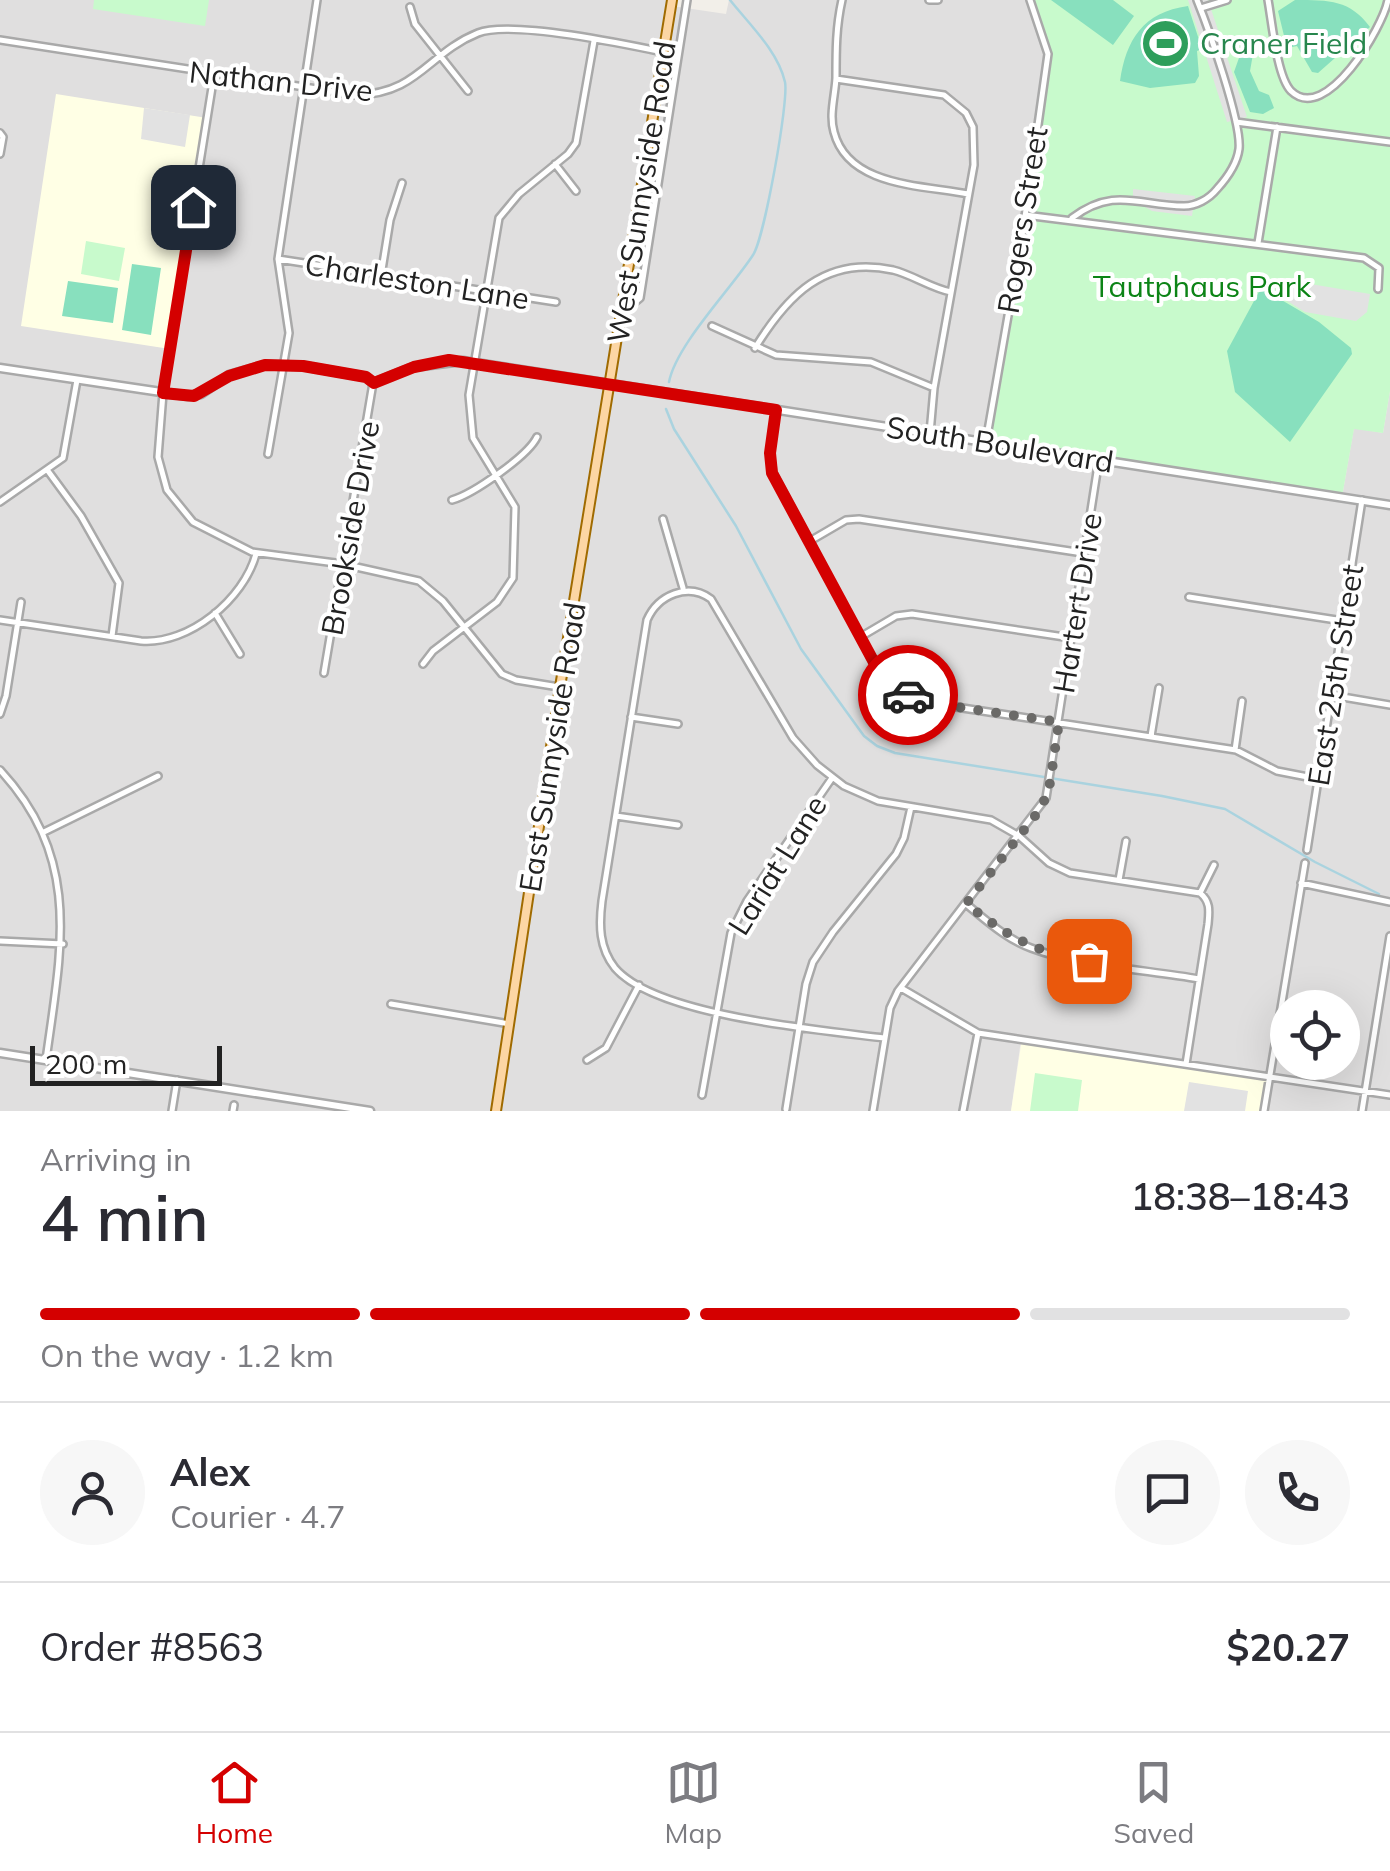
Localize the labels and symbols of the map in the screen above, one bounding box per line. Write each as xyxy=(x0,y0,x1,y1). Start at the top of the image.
sports icon: Craner Field xyxy=(1139,17,1191,69)
place label: Craner Field xyxy=(1200,24,1367,62)
street label: West Sunnyside Road xyxy=(598,38,684,346)
street label: Nathan Drive xyxy=(187,52,375,110)
street label: Rogers Street xyxy=(988,124,1056,316)
pin xyxy=(151,165,236,250)
street label: Charleston Lane xyxy=(302,245,532,317)
park label: Tautphaus Park xyxy=(1093,267,1312,305)
street label: South Boulevard xyxy=(884,407,1116,481)
street label: Brookside Drive xyxy=(312,418,388,638)
street label: Hartert Drive xyxy=(1044,510,1110,696)
street label: East 25th Street xyxy=(1299,562,1371,788)
street label: East Sunnyside Road xyxy=(510,599,594,895)
courier xyxy=(858,645,958,745)
street label: Lariat Lane xyxy=(719,788,835,942)
pin xyxy=(1047,919,1132,1004)
scale bar xyxy=(30,1041,222,1086)

